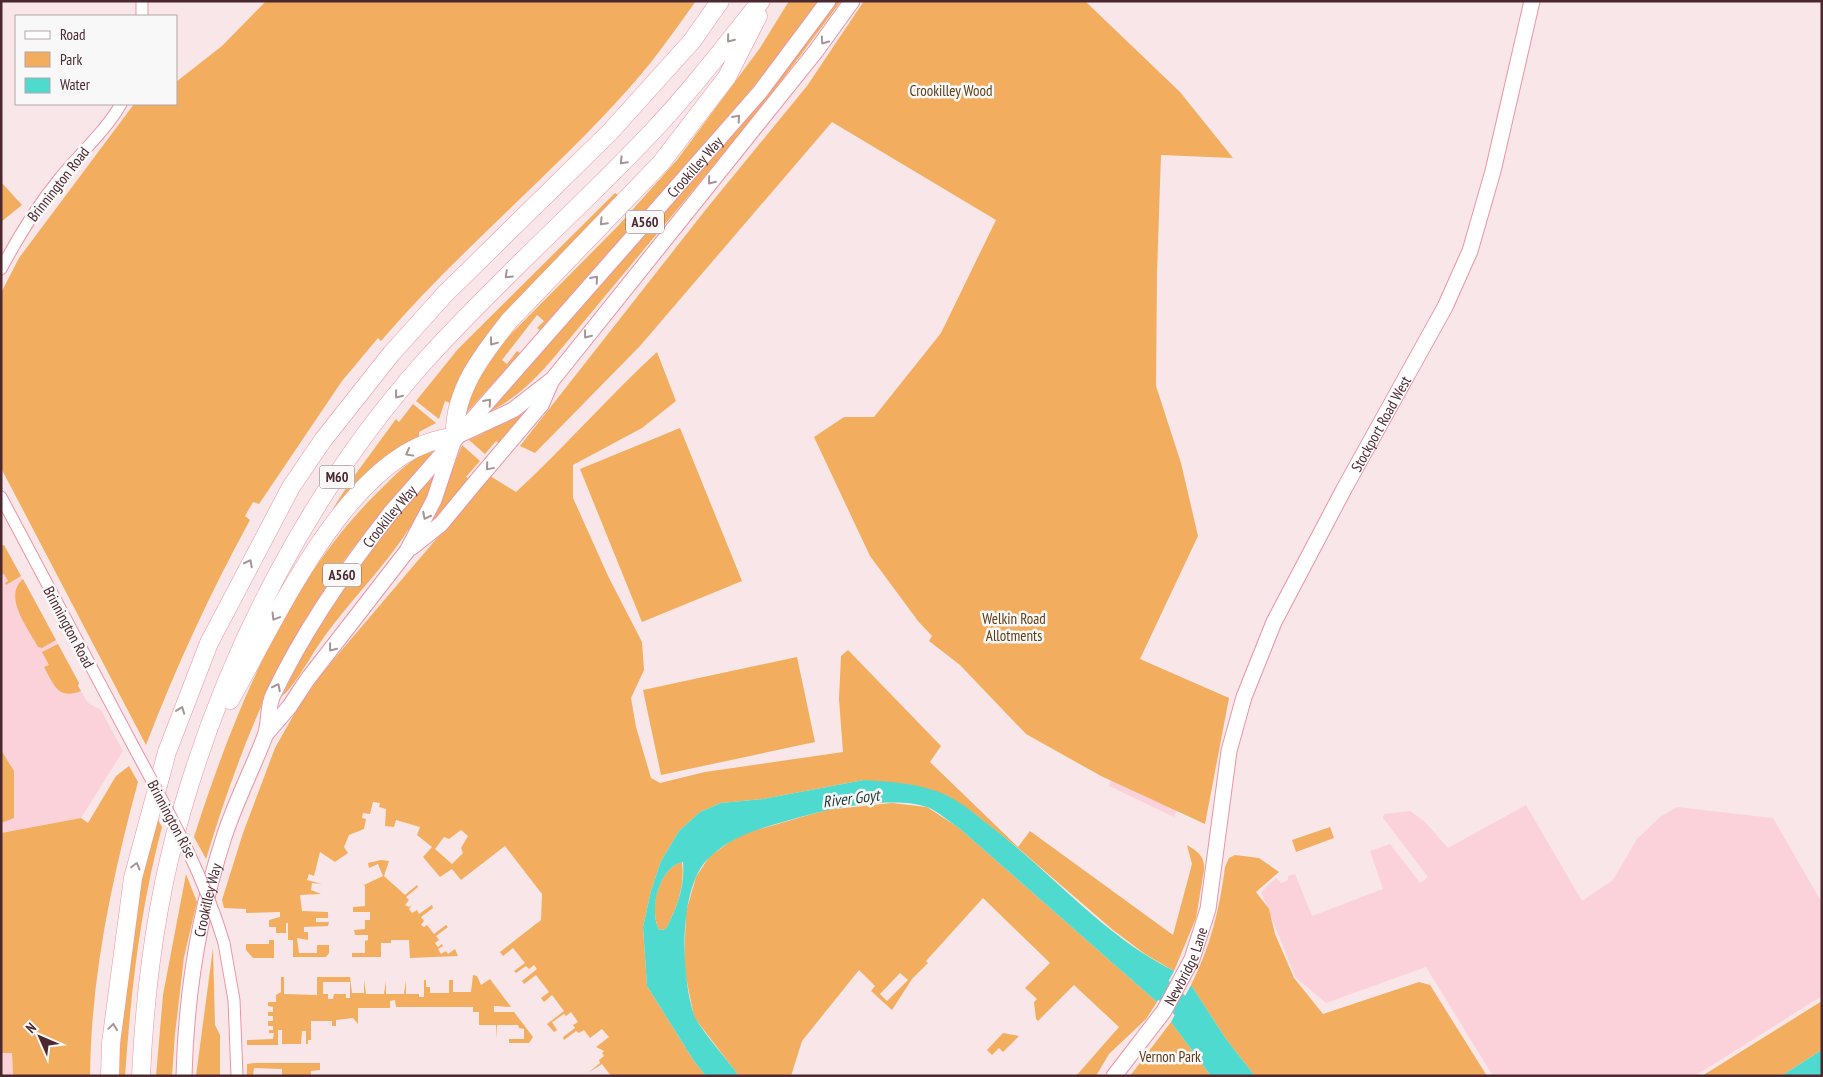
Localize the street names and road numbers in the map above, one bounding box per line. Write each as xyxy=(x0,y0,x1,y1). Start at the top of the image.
street label: Crookilley Way xyxy=(662,132,727,201)
street label: Brinnington Road xyxy=(23,143,93,225)
road number: A560 xyxy=(626,210,664,233)
street label: Stockport Road West xyxy=(1346,372,1414,475)
road number: M60 xyxy=(320,466,354,488)
street label: Crookilley Way xyxy=(358,480,420,551)
road number: A560 xyxy=(323,564,361,586)
street label: Brinnington Road xyxy=(40,583,98,671)
street label: Brinnington Rise xyxy=(143,777,201,861)
street label: Crookilley Way xyxy=(189,860,225,938)
street label: Newbridge Lane xyxy=(1159,925,1211,1009)

